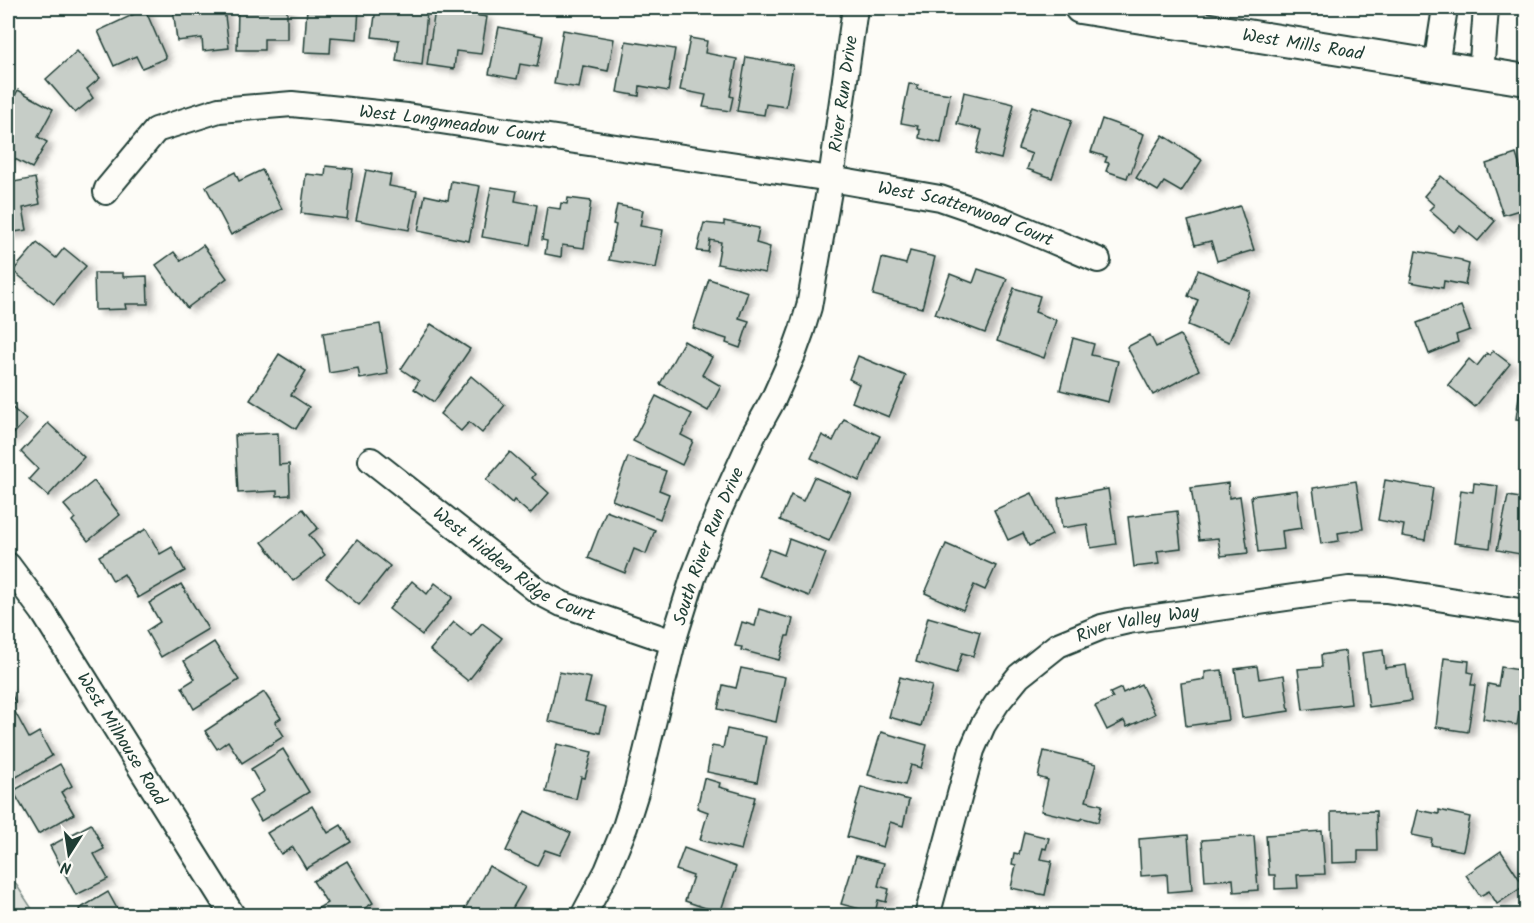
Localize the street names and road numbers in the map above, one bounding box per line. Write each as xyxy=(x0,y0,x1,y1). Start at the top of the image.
street label: West Mills Road xyxy=(1240,21,1367,70)
street label: River Run Drive xyxy=(822,34,867,154)
street label: West Longmeadow Court xyxy=(358,98,549,153)
street label: West Scatterwood Court xyxy=(875,174,1059,256)
street label: South River Run Drive xyxy=(666,463,753,629)
street label: West Hidden Ridge Court xyxy=(426,501,600,631)
street label: River Valley Way xyxy=(1072,598,1202,652)
street label: West Milhouse Road xyxy=(68,667,174,813)

